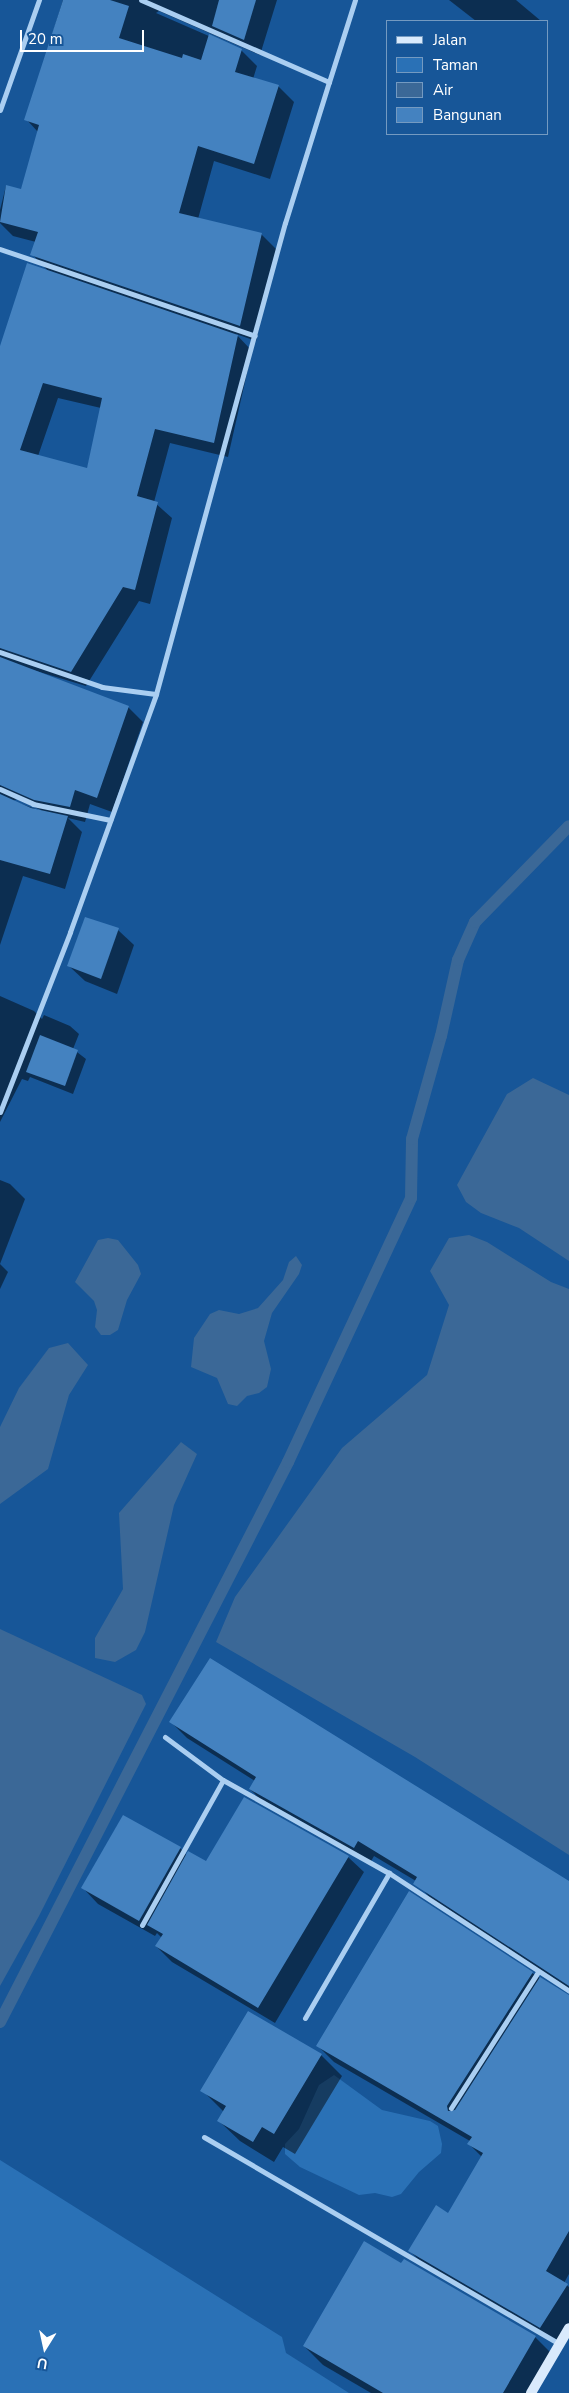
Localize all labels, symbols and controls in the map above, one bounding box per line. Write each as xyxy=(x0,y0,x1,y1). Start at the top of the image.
scale bar xyxy=(22,20,146,52)
legend xyxy=(386,20,549,135)
text: 20 m xyxy=(28,29,63,49)
text: Jalan xyxy=(433,30,467,50)
text: Taman xyxy=(433,55,478,75)
text: Air xyxy=(433,80,453,100)
text: Bangunan xyxy=(433,105,502,125)
north arrow xyxy=(20,2323,70,2373)
text: U xyxy=(36,2353,49,2374)

